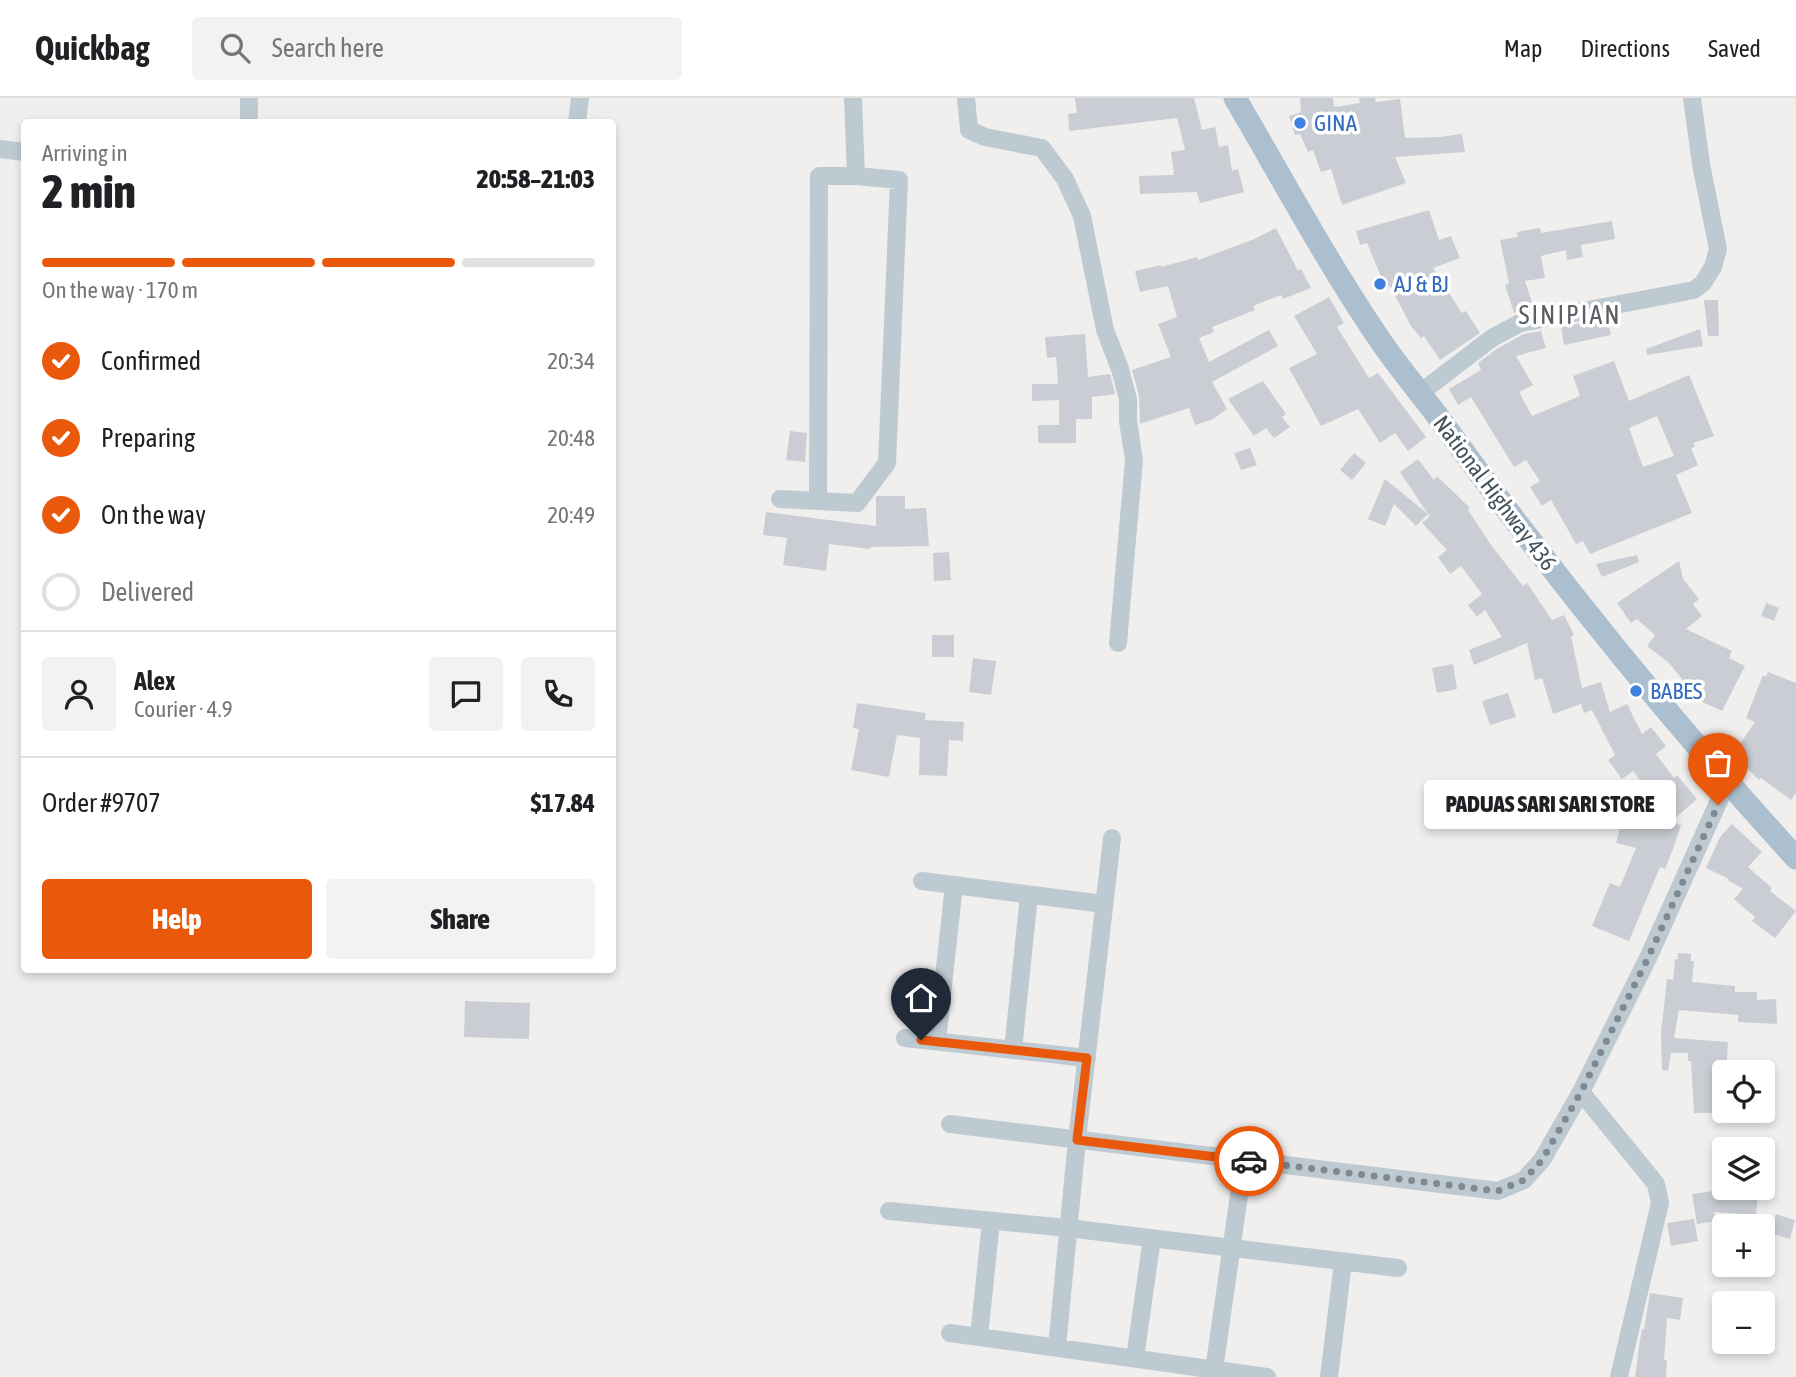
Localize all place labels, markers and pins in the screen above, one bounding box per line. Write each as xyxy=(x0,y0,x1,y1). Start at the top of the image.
place label: GINA xyxy=(1314,110,1358,136)
marker: GINA xyxy=(1292,115,1308,131)
place label: AJ & BJ xyxy=(1394,271,1449,297)
marker: AJ & BJ xyxy=(1372,276,1388,292)
place label: BABES xyxy=(1650,678,1703,704)
marker: BABES xyxy=(1628,683,1644,699)
pin xyxy=(1688,733,1748,805)
callout: PADUAS SARI SARI STORE xyxy=(1424,780,1676,830)
pin xyxy=(891,968,951,1040)

